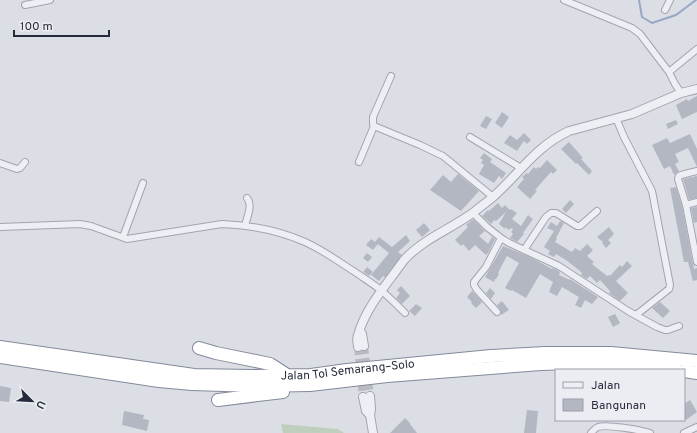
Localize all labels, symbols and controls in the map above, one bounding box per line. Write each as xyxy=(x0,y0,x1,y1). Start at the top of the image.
scale bar xyxy=(14,12,109,38)
text: 100 m xyxy=(20,19,53,35)
street label: Jalan Tol Semarang–Solo xyxy=(281,356,416,385)
legend xyxy=(555,369,685,421)
text: Jalan xyxy=(591,378,620,394)
north arrow xyxy=(12,381,52,421)
text: U xyxy=(32,398,48,411)
text: Bangunan xyxy=(591,398,646,414)

